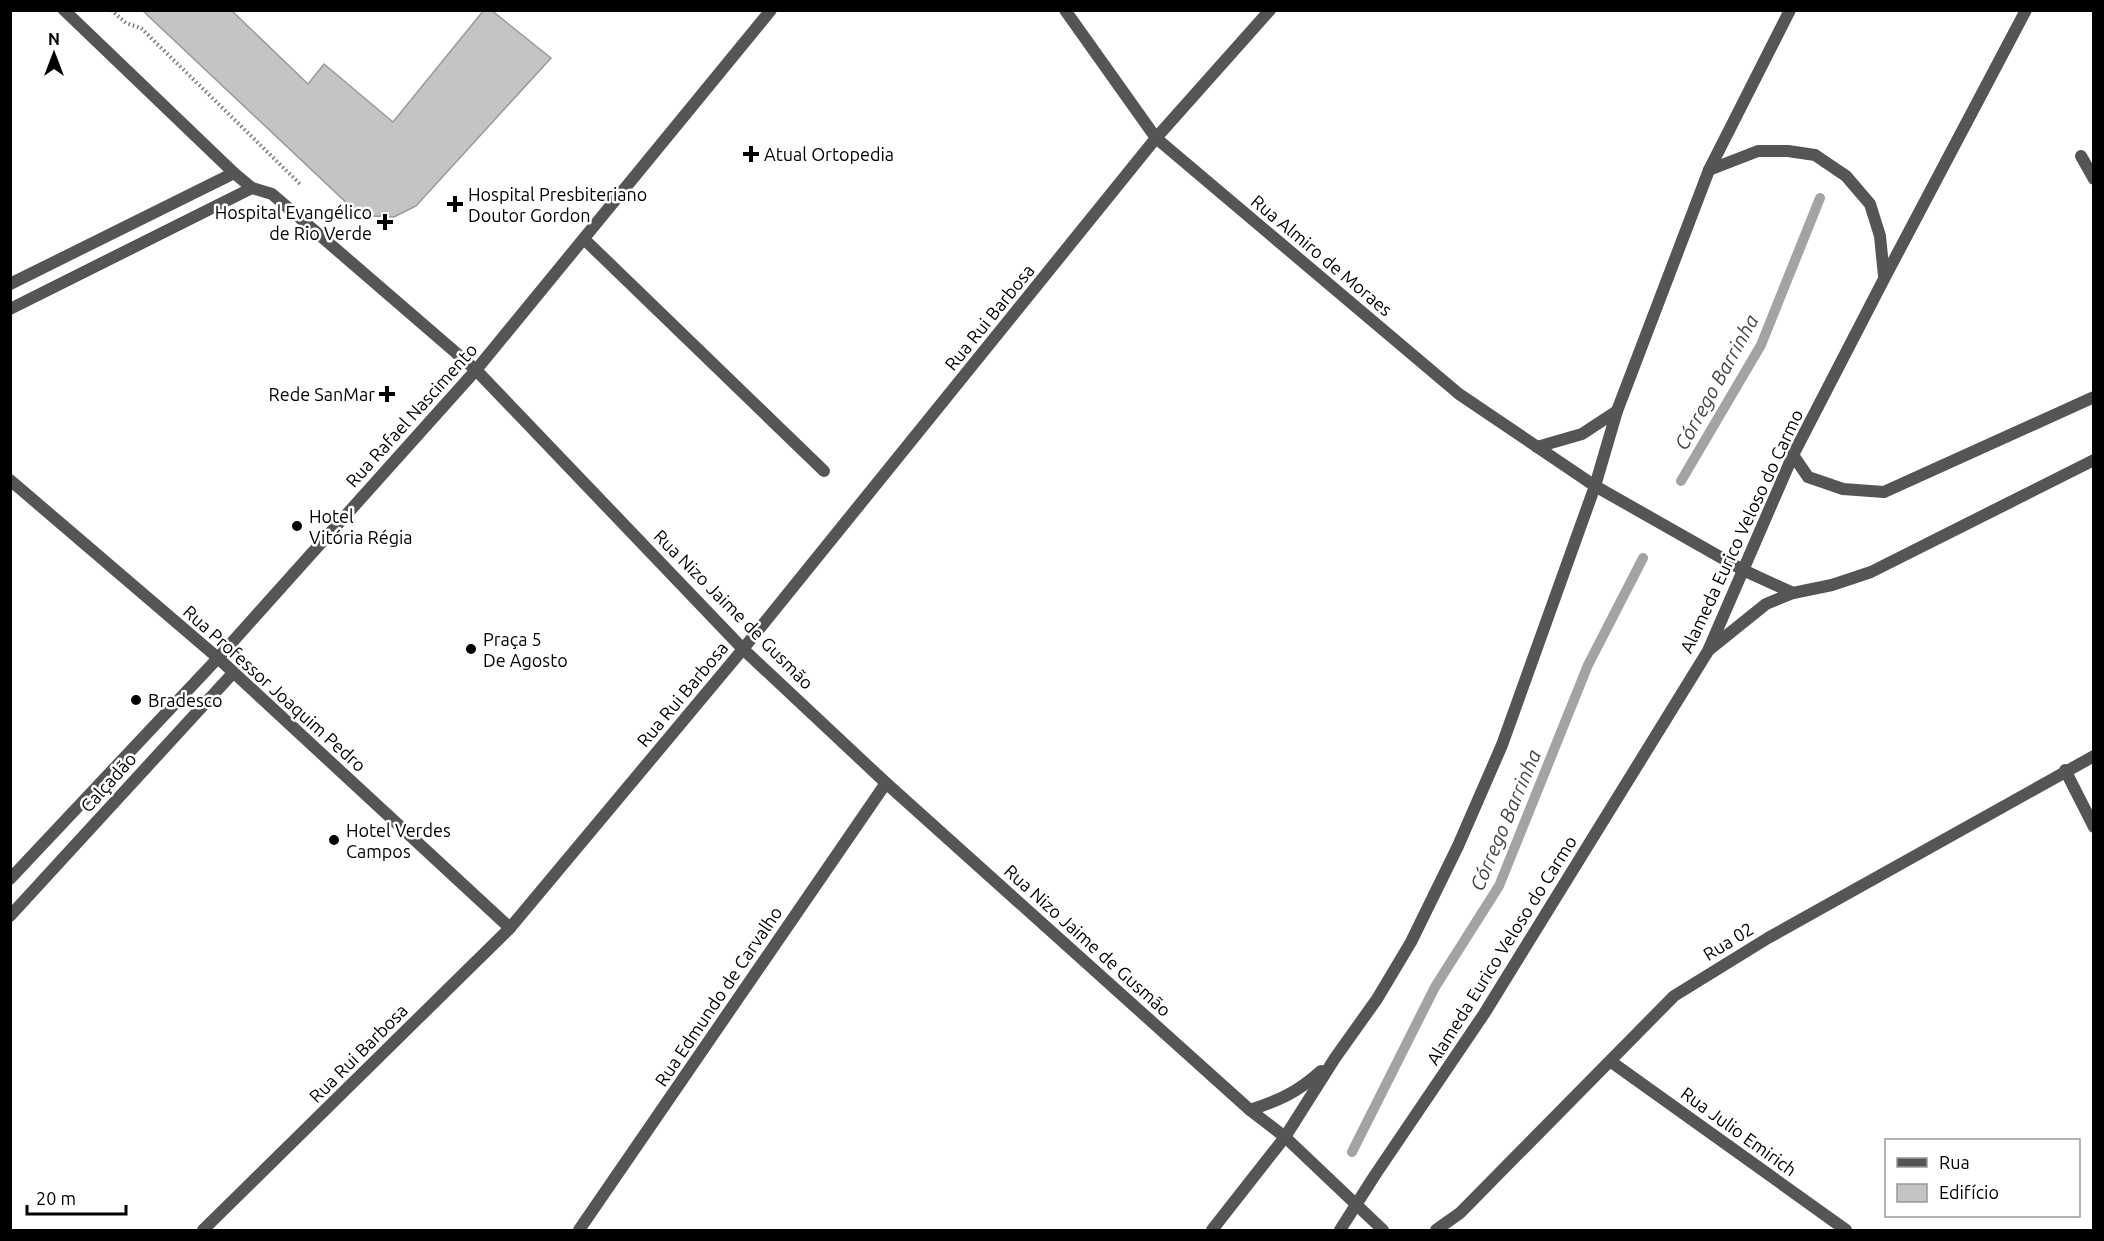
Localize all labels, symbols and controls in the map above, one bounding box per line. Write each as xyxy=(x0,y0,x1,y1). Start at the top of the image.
north arrow xyxy=(24,24,84,84)
text: N xyxy=(48,30,60,48)
place label: Atual Ortopedia xyxy=(764,144,894,164)
marker: Atual Ortopedia xyxy=(742,145,760,163)
place label: Hospital Presbiteriano Doutor Gordon xyxy=(468,184,647,225)
street label: Rua Almiro de Moraes xyxy=(1248,190,1396,320)
marker: Hospital Presbiteriano Doutor Gordon xyxy=(446,195,464,213)
place label: Hospital Evangélico de Rio Verde xyxy=(215,202,372,243)
marker: Hospital Evangélico de Rio Verde xyxy=(376,213,394,231)
street label: Rua Rui Barbosa xyxy=(940,260,1038,374)
water label: Córrego Barrinha xyxy=(1669,310,1763,454)
street label: Rua Rafael Nascimento xyxy=(341,339,481,491)
place label: Rede SanMar xyxy=(269,384,375,404)
marker: Rede SanMar xyxy=(380,387,394,401)
street label: Alameda Eurico Veloso do Carmo xyxy=(1676,406,1806,656)
place label: Hotel Vitória Régia xyxy=(309,506,413,547)
marker: Hotel Vitória Régia xyxy=(290,519,304,533)
street label: Rua Nizo Jaime de Gusmão xyxy=(650,525,818,693)
street label: Rua Professor Joaquim Pedro xyxy=(180,601,370,775)
place label: Praça 5 De Agosto xyxy=(483,629,568,670)
street label: Rua Rui Barbosa xyxy=(632,638,732,750)
marker: Praça 5 De Agosto xyxy=(464,642,478,656)
place label: Bradesco xyxy=(148,690,223,710)
marker: Bradesco xyxy=(129,693,143,707)
water label: Córrego Barrinha xyxy=(1465,746,1545,894)
street label: Calçadão xyxy=(76,748,140,816)
place label: Hotel Verdes Campos xyxy=(346,820,451,861)
street label: Alameda Eurico Veloso do Carmo xyxy=(1422,832,1580,1068)
marker: Hotel Verdes Campos xyxy=(327,833,341,847)
street label: Rua Nizo Jaime de Gusmão xyxy=(1001,860,1175,1020)
street label: Rua Edmundo de Carvalho xyxy=(650,902,786,1090)
street label: Rua 02 xyxy=(1699,918,1757,964)
street label: Rua Rui Barbosa xyxy=(305,1000,411,1106)
street label: Rua Julio Emirich xyxy=(1677,1082,1801,1180)
legend xyxy=(1885,1139,2080,1217)
text: Rua xyxy=(1939,1152,1970,1172)
scale bar xyxy=(27,1178,126,1216)
text: Edifício xyxy=(1939,1182,1999,1202)
text: 20 m xyxy=(36,1188,76,1208)

